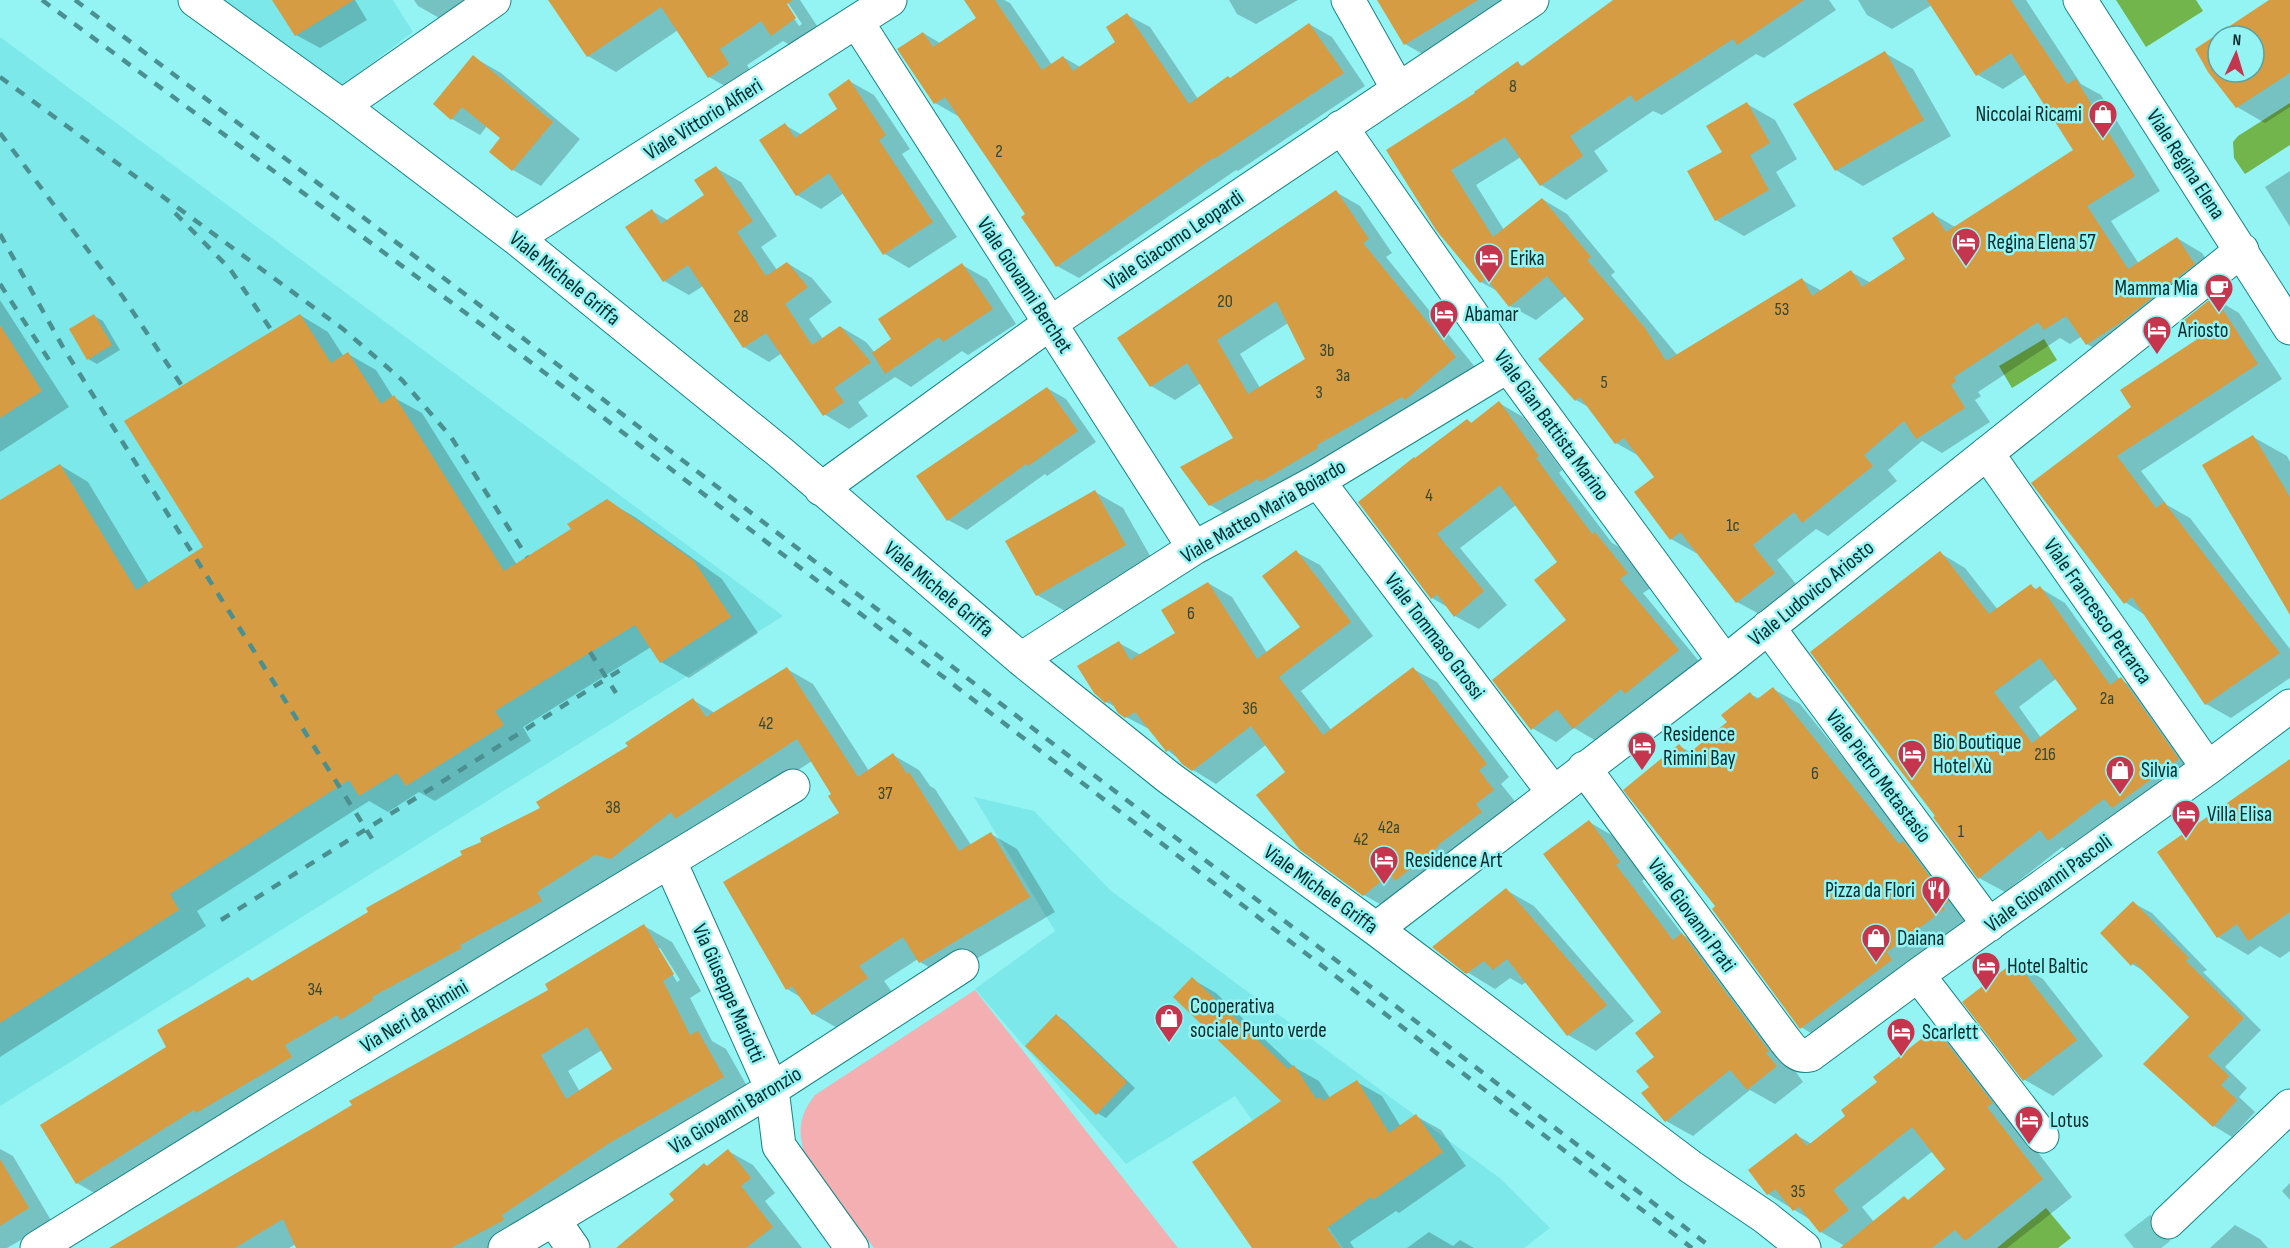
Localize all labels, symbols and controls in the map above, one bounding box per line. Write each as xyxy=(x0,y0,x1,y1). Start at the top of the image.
north arrow xyxy=(2206,24,2266,84)
text: N xyxy=(2232,31,2242,50)
street label: Viale Vittorio Alfieri xyxy=(640,73,767,166)
house number: 8 xyxy=(1509,76,1517,97)
shop icon: Niccolai Ricami xyxy=(2087,98,2119,140)
place label: Niccolai Ricami xyxy=(1976,102,2082,127)
street label: Viale Regina Elena xyxy=(2141,105,2230,224)
house number: 2 xyxy=(995,141,1003,162)
street label: Viale Giacomo Leopardi xyxy=(1100,185,1248,296)
street label: Viale Giovanni Berchet xyxy=(971,213,1078,358)
street label: Viale Michele Griffa xyxy=(504,226,625,331)
hotel icon: Regina Elena 57 xyxy=(1950,226,1982,268)
place label: Regina Elena 57 xyxy=(1987,230,2096,255)
hotel icon: Erika xyxy=(1473,242,1505,284)
place label: Erika xyxy=(1510,246,1545,271)
cafe icon: Mamma Mia xyxy=(2203,272,2235,314)
place label: Mamma Mia xyxy=(2115,276,2198,301)
house number: 20 xyxy=(1217,291,1233,312)
hotel icon: Abamar xyxy=(1428,298,1460,340)
house number: 53 xyxy=(1775,299,1789,320)
place label: Abamar xyxy=(1464,302,1519,327)
house number: 28 xyxy=(733,306,749,327)
hotel icon: Ariosto xyxy=(2141,314,2173,356)
place label: Ariosto xyxy=(2177,318,2229,343)
house number: 3b xyxy=(1319,340,1335,361)
street label: Viale Gian Battista Marino xyxy=(1489,345,1614,505)
house number: 3a xyxy=(1336,365,1350,386)
house number: 5 xyxy=(1600,372,1608,393)
house number: 3 xyxy=(1315,382,1323,403)
street label: Viale Matteo Maria Boiardo xyxy=(1176,454,1350,569)
house number: 4 xyxy=(1425,485,1433,506)
house number: 1c xyxy=(1726,515,1740,536)
street label: Viale Francesco Petrarca xyxy=(2038,534,2157,689)
street label: Viale Ludovico Ariosto xyxy=(1744,535,1879,652)
street label: Viale Michele Griffa xyxy=(879,536,999,642)
street label: Viale Tommaso Grossi xyxy=(1379,568,1490,704)
house number: 6 xyxy=(1187,603,1195,624)
house number: 2a xyxy=(2100,688,2114,709)
house number: 36 xyxy=(1242,698,1258,719)
street label: Viale Pietro Metastasio xyxy=(1821,705,1937,848)
house number: 42 xyxy=(758,713,774,734)
place label: Residence Rimini Bay xyxy=(1663,722,1736,771)
hotel icon: Residence Rimini Bay xyxy=(1626,730,1658,772)
place label: Bio Boutique Hotel Xù xyxy=(1933,730,2021,779)
hotel icon: Bio Boutique Hotel Xù xyxy=(1896,738,1928,780)
house number: 216 xyxy=(2034,744,2056,765)
shop icon: Silvia xyxy=(2104,754,2136,796)
place label: Silvia xyxy=(2141,758,2178,783)
house number: 6 xyxy=(1811,763,1819,784)
house number: 37 xyxy=(878,783,893,804)
house number: 38 xyxy=(605,797,621,818)
hotel icon: Villa Elisa xyxy=(2170,798,2202,840)
place label: Villa Elisa xyxy=(2207,802,2272,827)
house number: 42a xyxy=(1378,817,1400,838)
house number: 1 xyxy=(1958,821,1965,842)
house number: 42 xyxy=(1353,829,1369,850)
street label: Viale Giovanni Pascoli xyxy=(1980,829,2117,938)
street label: Viale Michele Griffa xyxy=(1259,840,1383,939)
hotel icon: Residence Art xyxy=(1368,844,1400,886)
place label: Residence Art xyxy=(1405,848,1503,873)
street label: Viale Giovanni Prati xyxy=(1642,854,1741,977)
restaurant icon: Pizza da Flori xyxy=(1920,874,1952,916)
place label: Pizza da Flori xyxy=(1825,878,1915,903)
street label: Via Giuseppe Mariotti xyxy=(687,920,770,1066)
shop icon: Daiana xyxy=(1860,922,1892,964)
place label: Daiana xyxy=(1897,926,1944,951)
hotel icon: Hotel Baltic xyxy=(1970,950,2002,992)
place label: Hotel Baltic xyxy=(2007,954,2088,979)
street label: Via Neri da Rimini xyxy=(356,974,473,1058)
house number: 34 xyxy=(307,979,323,1000)
place label: Cooperativa sociale Punto verde xyxy=(1190,994,1327,1043)
shop icon: Cooperativa sociale Punto verde xyxy=(1153,1002,1185,1044)
hotel icon: Scarlett xyxy=(1885,1016,1917,1058)
place label: Scarlett xyxy=(1922,1020,1978,1045)
street label: Via Giovanni Baronzio xyxy=(665,1061,806,1160)
hotel icon: Lotus xyxy=(2013,1104,2045,1146)
place label: Lotus xyxy=(2050,1108,2089,1133)
house number: 35 xyxy=(1791,1181,1805,1202)

